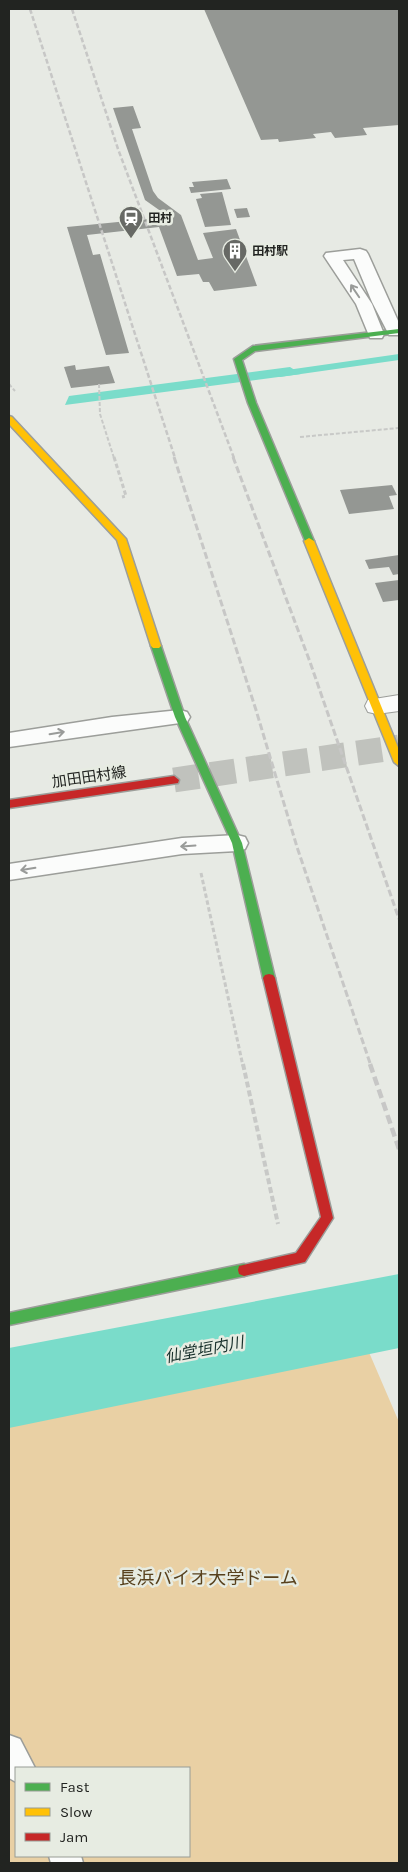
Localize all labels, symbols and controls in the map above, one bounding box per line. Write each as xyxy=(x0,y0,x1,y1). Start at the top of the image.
station icon: 田村 xyxy=(118,205,144,239)
place label: 田村 xyxy=(148,211,172,225)
building icon: 田村駅 xyxy=(222,238,248,272)
place label: 田村駅 xyxy=(252,244,288,258)
one-way arrow xyxy=(350,284,360,298)
one-way arrow xyxy=(49,727,65,737)
street label: 加田田村線 xyxy=(51,763,127,791)
one-way arrow xyxy=(181,841,197,850)
one-way arrow xyxy=(20,864,36,874)
water label: 仙堂垣内川 xyxy=(163,1332,247,1366)
park label: 長浜バイオ大学ドーム xyxy=(118,1567,298,1589)
legend xyxy=(15,1767,190,1857)
text: Fast xyxy=(60,1778,90,1796)
text: Slow xyxy=(60,1803,92,1821)
text: Jam xyxy=(60,1828,88,1846)

